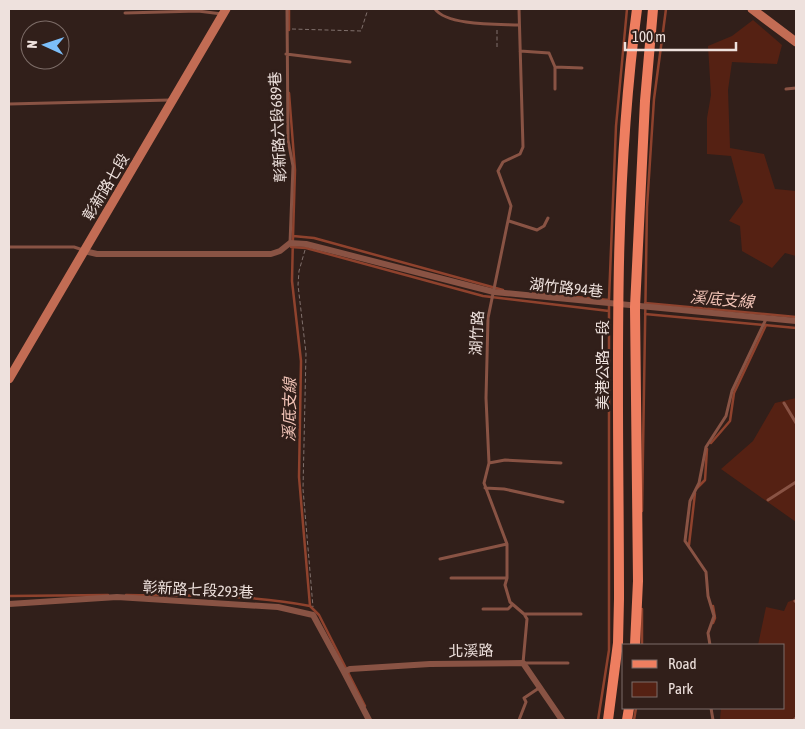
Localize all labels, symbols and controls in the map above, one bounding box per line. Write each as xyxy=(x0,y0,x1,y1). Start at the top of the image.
north arrow xyxy=(20,20,70,70)
scale bar xyxy=(625,20,736,52)
text: 100 m xyxy=(632,28,666,45)
text: N xyxy=(24,40,40,49)
street label: 彰新路六段689巷 xyxy=(266,71,289,183)
street label: 彰新路七段 xyxy=(79,150,132,223)
street label: 湖竹路94巷 xyxy=(528,275,604,300)
water label: 溪底支線 xyxy=(689,287,757,311)
street label: 湖竹路 xyxy=(467,310,486,356)
street label: 美港公路一段 xyxy=(594,320,611,410)
water label: 溪底支線 xyxy=(279,376,299,442)
street label: 彰新路七段293巷 xyxy=(142,578,254,601)
street label: 北溪路 xyxy=(448,642,494,659)
legend xyxy=(622,644,785,709)
text: Road xyxy=(668,655,697,672)
text: Park xyxy=(668,680,693,697)

